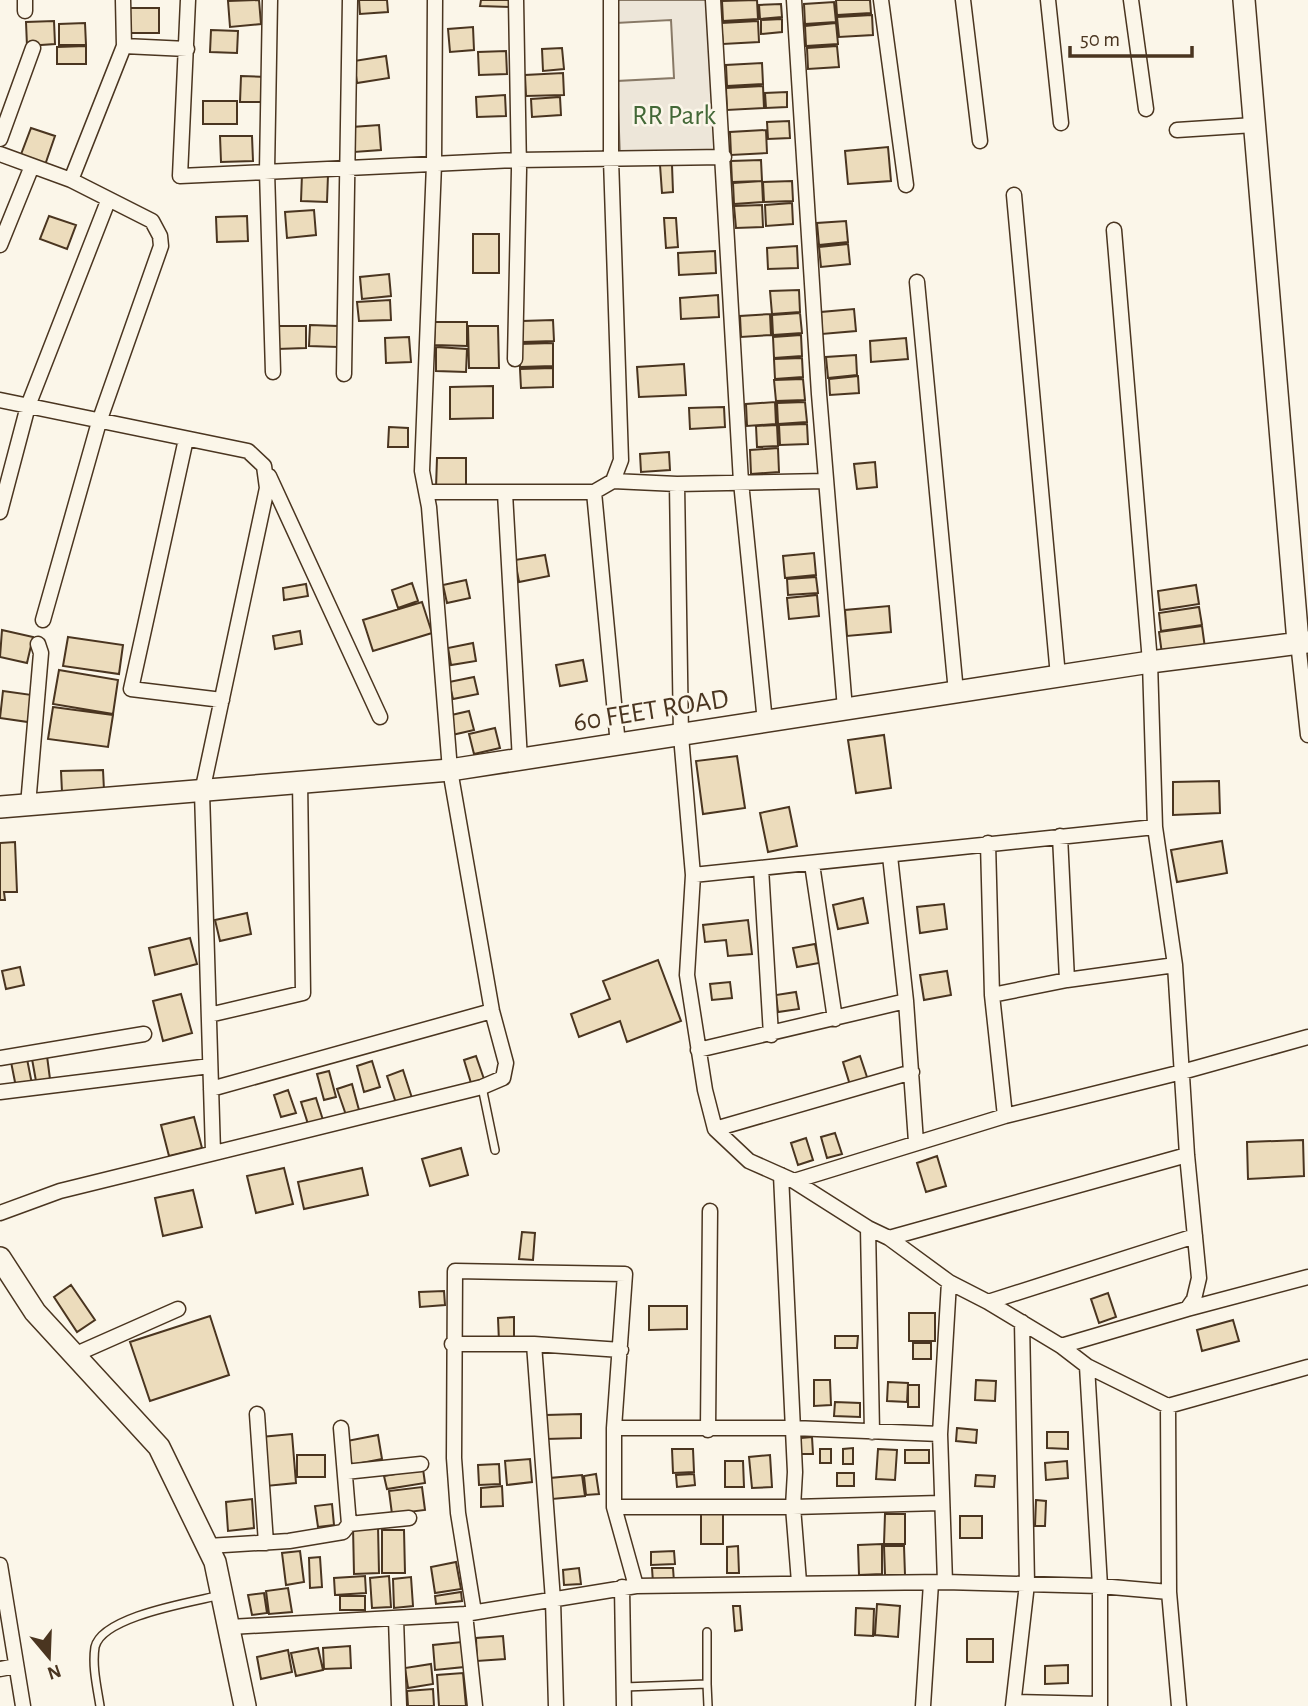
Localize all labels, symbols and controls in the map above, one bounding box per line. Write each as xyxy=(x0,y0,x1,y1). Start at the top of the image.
scale bar xyxy=(1070,14,1192,58)
text: 50 m xyxy=(1080,29,1120,50)
park label: RR Park xyxy=(632,102,716,130)
street label: 60 FEET ROAD xyxy=(571,685,731,737)
north arrow xyxy=(14,1622,84,1692)
text: N xyxy=(45,1661,63,1683)

